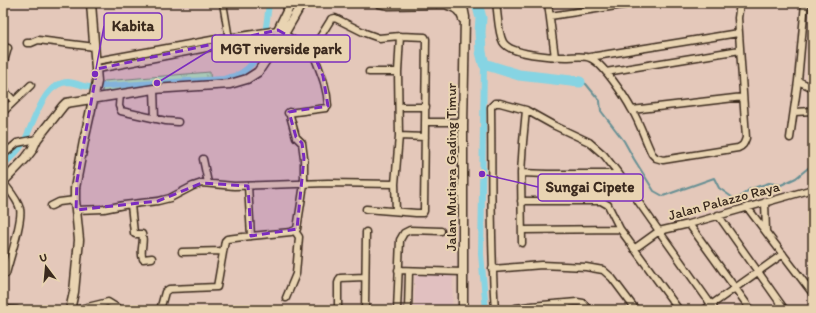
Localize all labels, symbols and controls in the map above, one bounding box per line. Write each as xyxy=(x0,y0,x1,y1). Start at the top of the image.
callout: Kabita xyxy=(104,13,162,40)
text: Kabita xyxy=(112,17,154,35)
callout: MGT riverside park xyxy=(212,35,350,62)
text: MGT riverside park xyxy=(220,40,342,59)
street label: Jalan Mutiara Gading Timur xyxy=(443,82,460,251)
callout: Sungai Cipete xyxy=(538,174,643,201)
text: Sungai Cipete xyxy=(546,178,634,197)
street label: Jalan Palazzo Raya xyxy=(666,178,782,224)
north arrow xyxy=(26,247,66,287)
text: U xyxy=(38,251,49,265)

